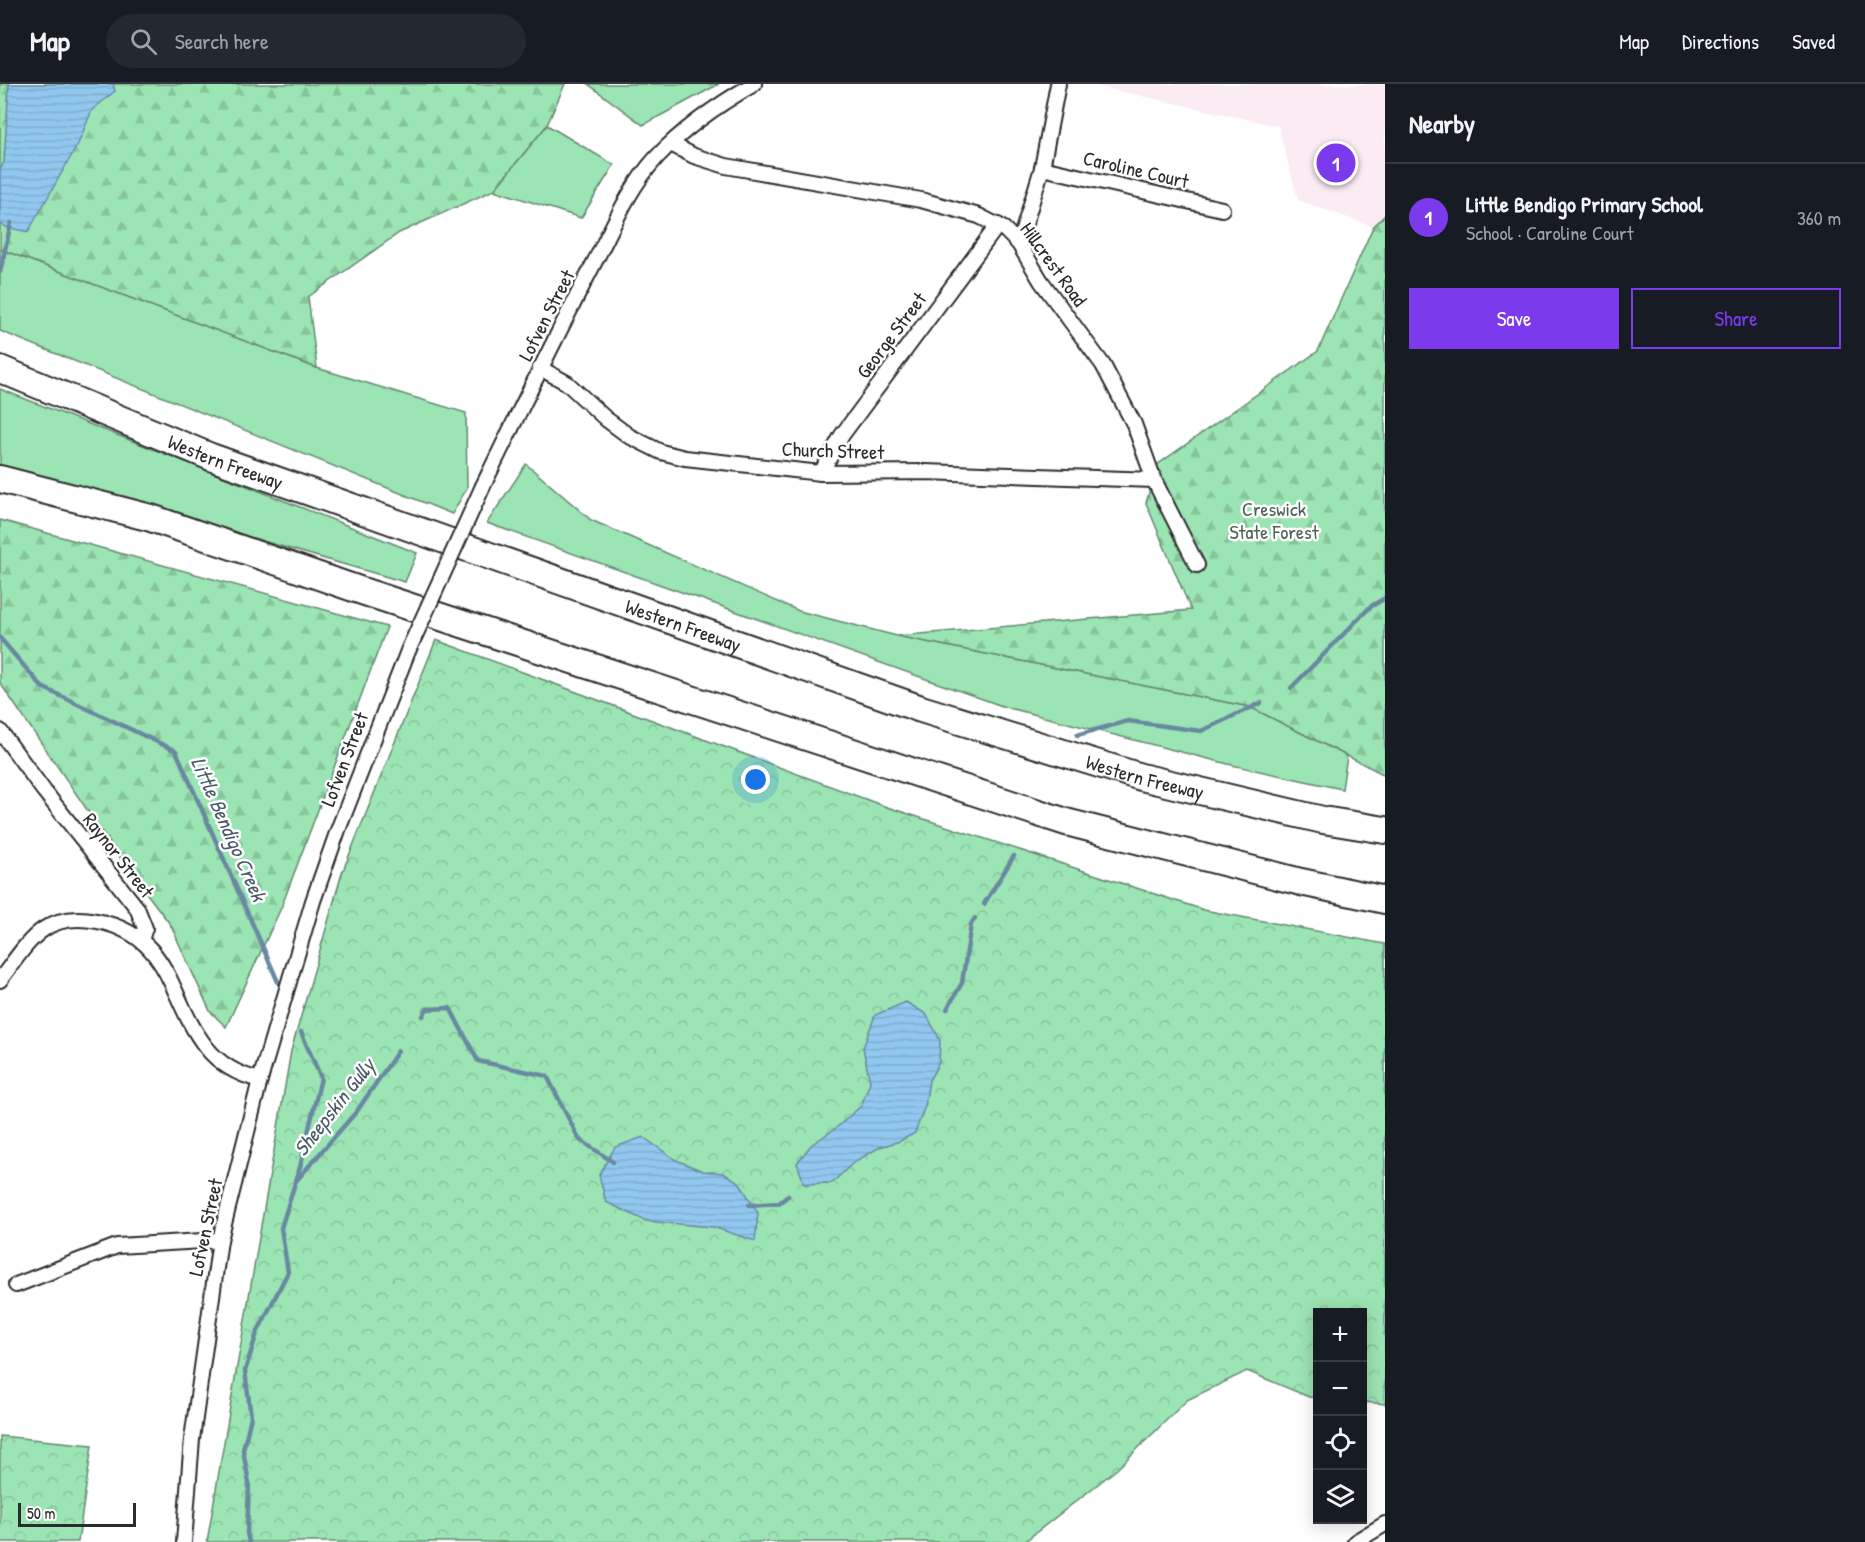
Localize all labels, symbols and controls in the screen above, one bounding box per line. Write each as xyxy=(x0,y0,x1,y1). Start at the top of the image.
search box xyxy=(106,14,526,68)
text: Map xyxy=(30,22,70,60)
icon: search xyxy=(127,25,160,58)
text: Search here xyxy=(175,26,269,56)
text: Map xyxy=(1619,27,1649,56)
text: Directions xyxy=(1682,27,1759,56)
text: Saved xyxy=(1792,27,1835,56)
text: Nearby xyxy=(1409,106,1475,141)
pin: 1 xyxy=(1316,140,1356,185)
street label: Caroline Court xyxy=(1081,144,1193,195)
text: Little Bendigo Primary School xyxy=(1466,189,1703,219)
text: 1 xyxy=(1425,204,1432,231)
text: 360 m xyxy=(1797,204,1841,231)
street label: Hillcrest Road xyxy=(1014,216,1094,312)
text: School · Caroline Court xyxy=(1466,219,1634,246)
street label: Lofven Street xyxy=(512,264,581,365)
street label: George Street xyxy=(850,286,933,384)
button: Save xyxy=(1409,288,1619,349)
button: Share xyxy=(1631,288,1841,349)
street label: Western Freeway xyxy=(164,427,287,495)
street label: Church Street xyxy=(781,435,886,465)
park label: Creswick State Forest xyxy=(1229,495,1320,545)
street label: Western Freeway xyxy=(622,592,745,658)
street label: Lofven Street xyxy=(314,707,375,810)
street label: Western Freeway xyxy=(1083,747,1207,805)
water label: Little Bendigo Creek xyxy=(184,752,275,908)
your location xyxy=(741,765,770,794)
street label: Raynor Street xyxy=(77,807,162,904)
water label: Sheepskin Gully xyxy=(287,1051,383,1162)
street label: Lofven Street xyxy=(182,1175,229,1278)
map controls xyxy=(1313,1308,1367,1524)
button: + xyxy=(1313,1308,1367,1362)
button: − xyxy=(1313,1362,1367,1416)
button: locate xyxy=(1313,1416,1367,1470)
button: layers xyxy=(1313,1470,1367,1524)
scale bar xyxy=(18,1500,136,1528)
text: 50 m xyxy=(27,1502,56,1524)

